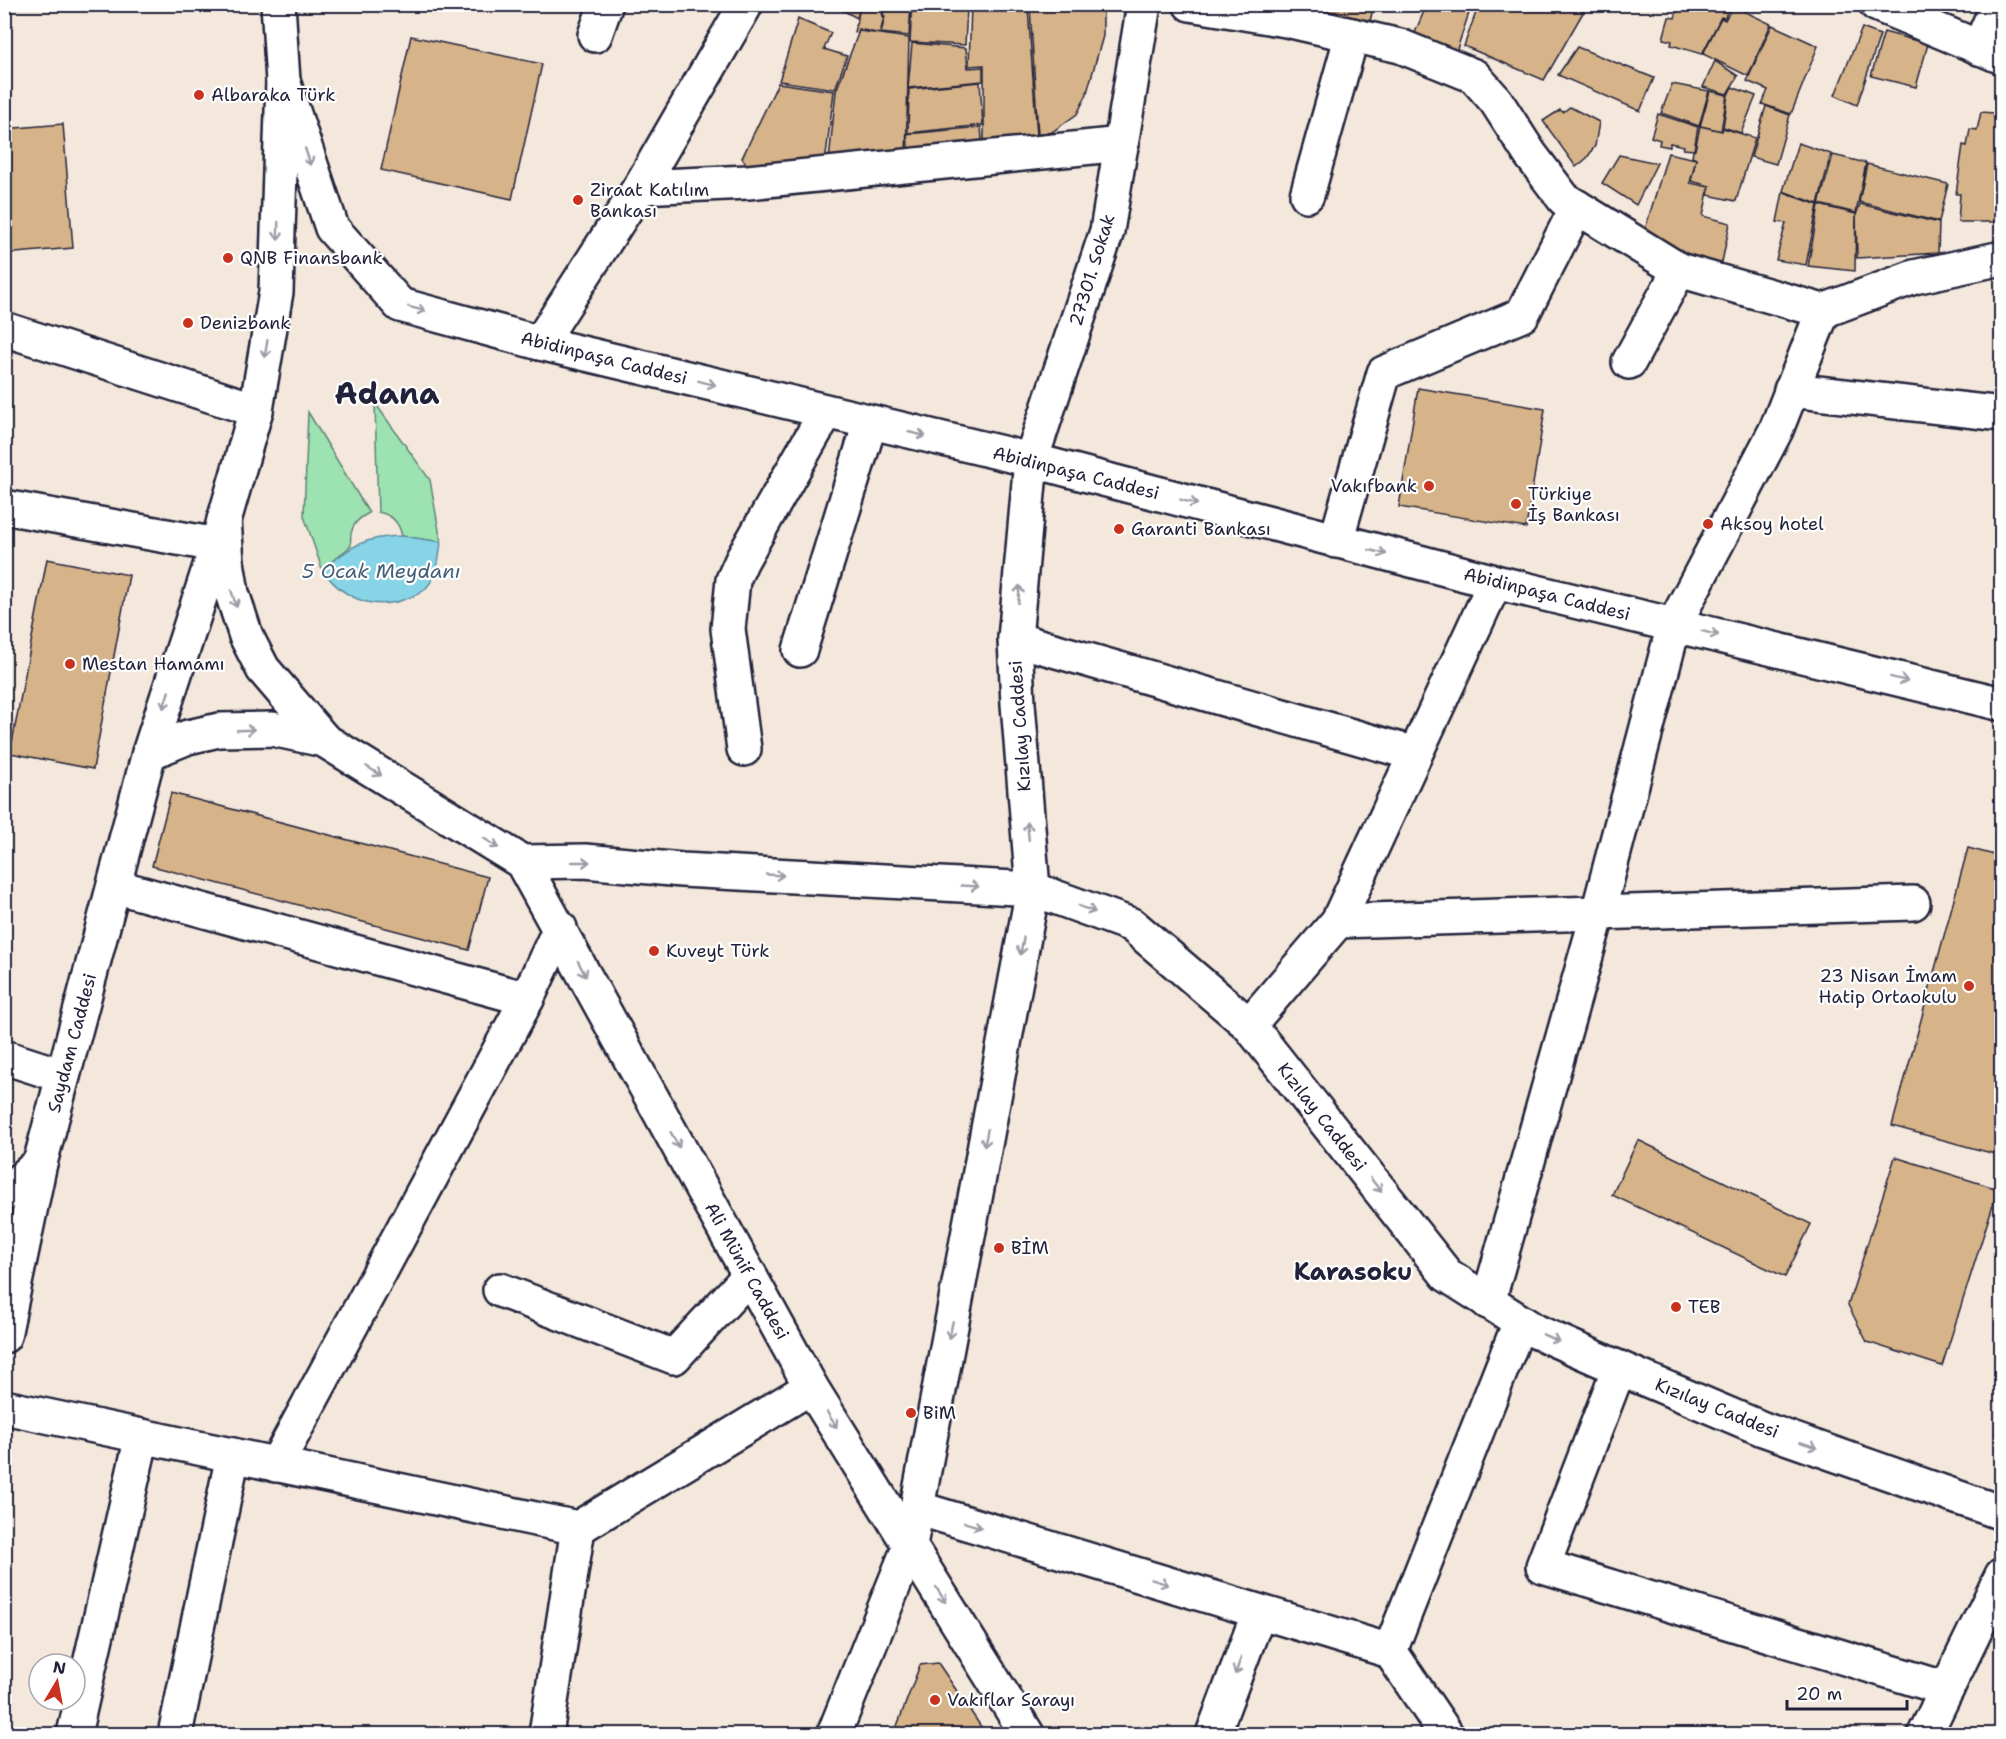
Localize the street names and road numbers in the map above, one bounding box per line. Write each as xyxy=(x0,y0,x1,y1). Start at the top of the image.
street label: 27301. Sokak xyxy=(1064,211,1120,329)
street label: Abidinpaşa Caddesi xyxy=(518,326,690,390)
street label: Abidinpaşa Caddesi xyxy=(990,441,1162,505)
street label: Abidinpaşa Caddesi xyxy=(1461,562,1633,626)
street label: Kızılay Caddesi xyxy=(1003,659,1037,793)
street label: Saydam Caddesi xyxy=(42,971,102,1115)
street label: Kızılay Caddesi xyxy=(1272,1058,1372,1176)
street label: Ali Münif Caddesi xyxy=(699,1198,795,1344)
street label: Kızılay Caddesi xyxy=(1651,1372,1783,1444)

